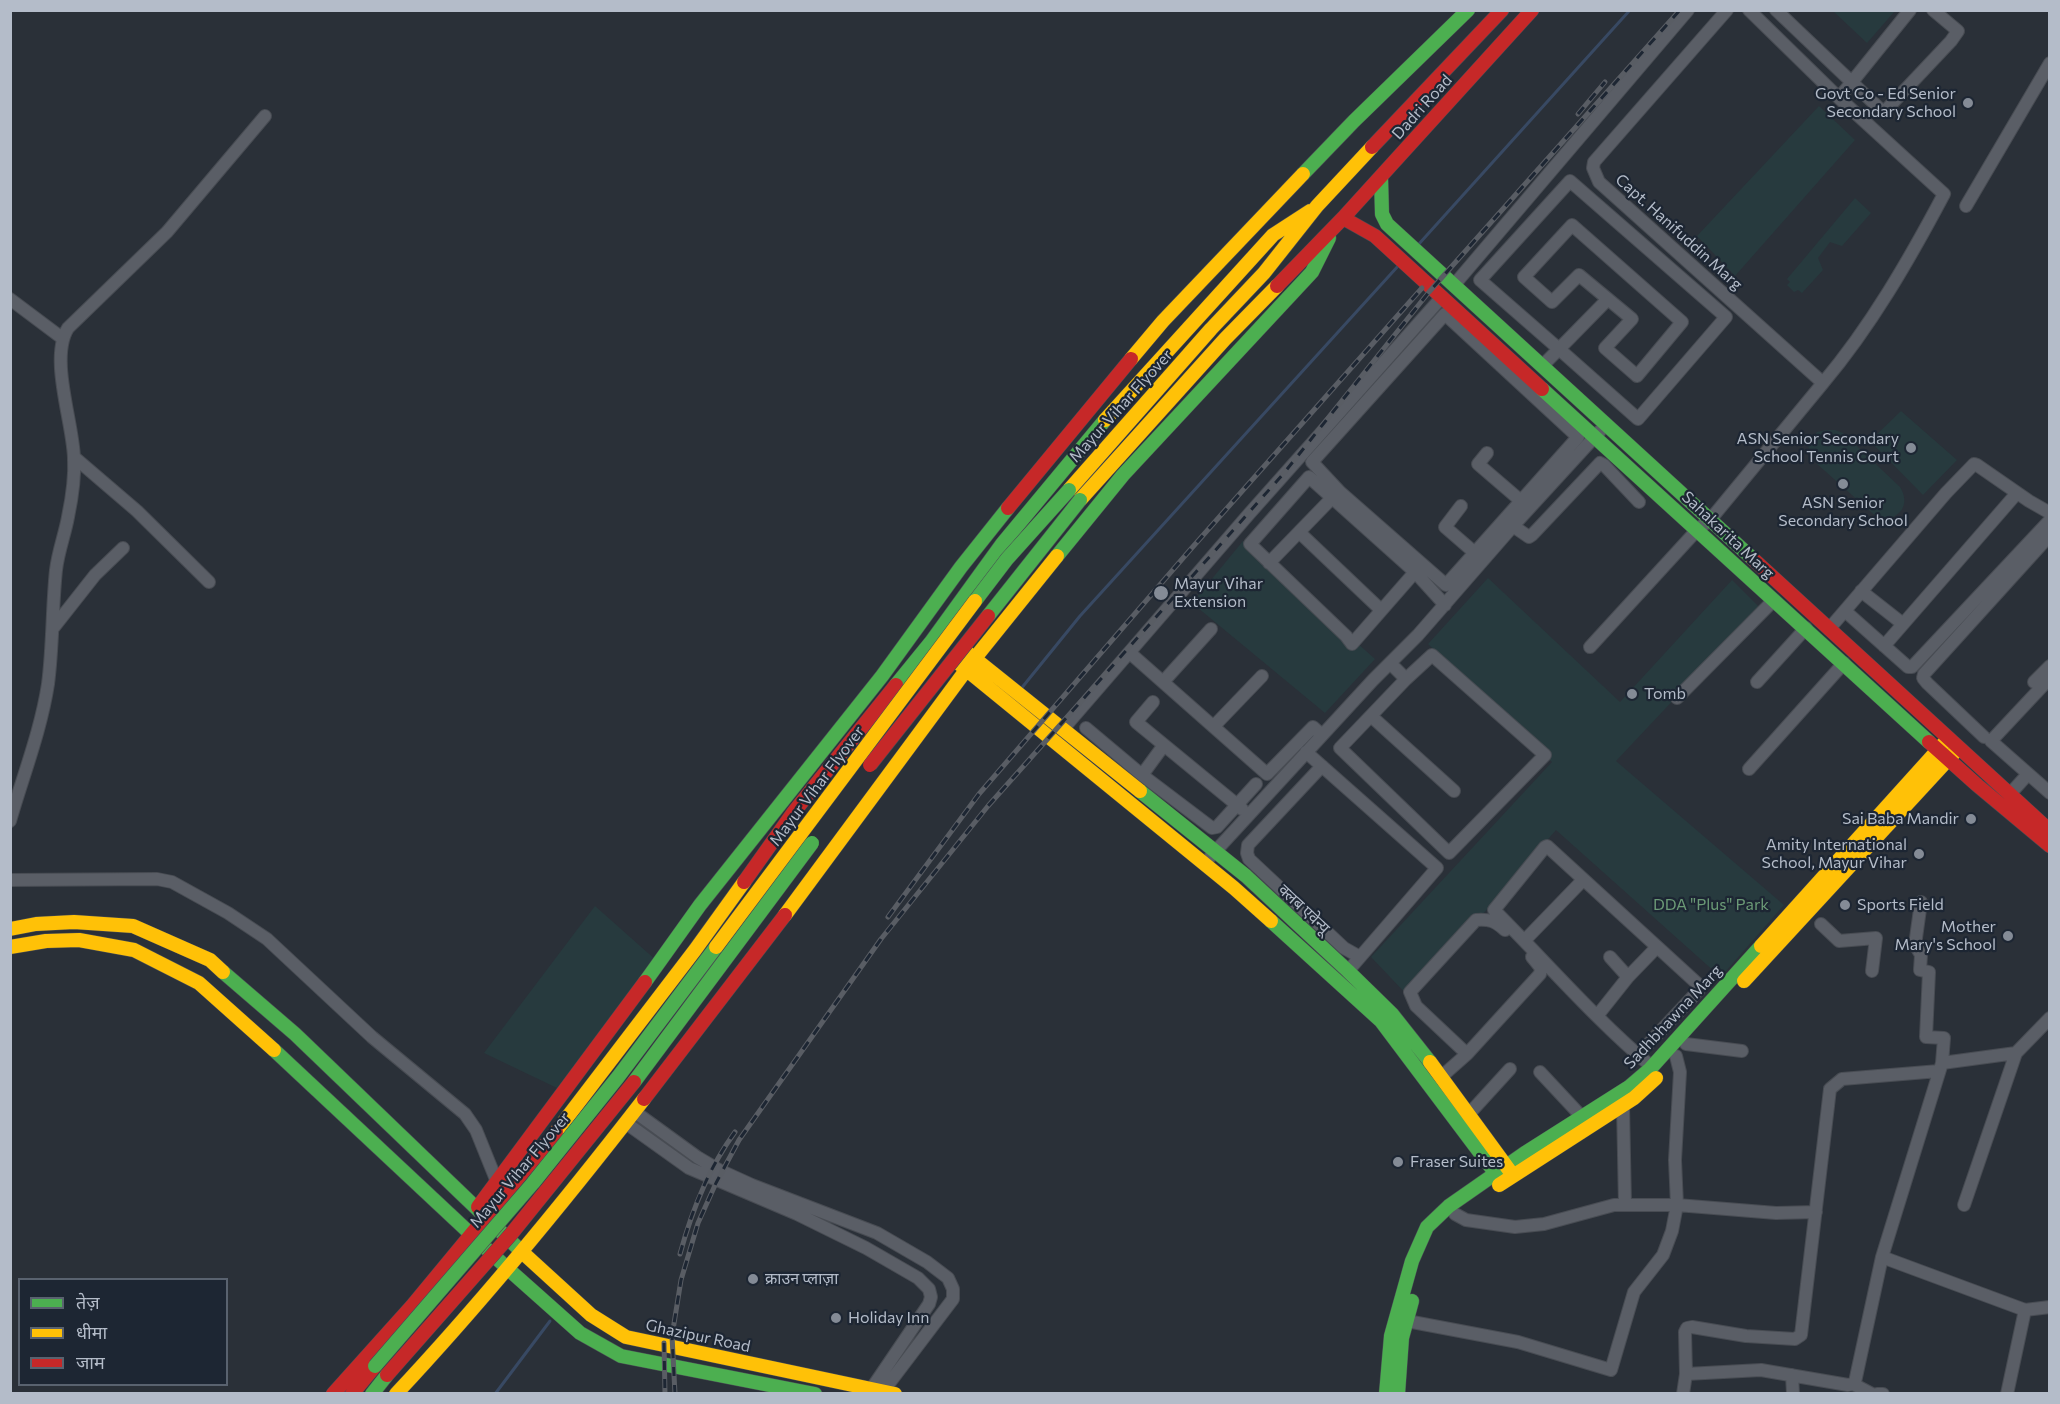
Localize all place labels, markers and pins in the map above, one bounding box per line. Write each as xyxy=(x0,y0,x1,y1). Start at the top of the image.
place label: Govt Co - Ed Senior Secondary School xyxy=(1815,84,1956,122)
marker: Govt Co - Ed Senior Secondary School xyxy=(1961,96,1975,110)
place label: ASN Senior Secondary School Tennis Court xyxy=(1737,429,1899,467)
marker: ASN Senior Secondary School Tennis Court xyxy=(1904,441,1918,455)
marker: ASN Senior Secondary School xyxy=(1836,477,1850,491)
place label: ASN Senior Secondary School xyxy=(1778,493,1908,531)
place label: Mayur Vihar Extension xyxy=(1174,574,1263,612)
marker: Mayur Vihar Extension xyxy=(1152,584,1170,602)
place label: Tomb xyxy=(1644,684,1686,704)
marker: Tomb xyxy=(1625,687,1639,701)
place label: Sai Baba Mandir xyxy=(1842,809,1959,829)
marker: Sai Baba Mandir xyxy=(1964,812,1978,826)
place label: Amity International School, Mayur Vihar xyxy=(1762,835,1907,873)
marker: Amity International School, Mayur Vihar xyxy=(1912,847,1926,861)
place label: Sports Field xyxy=(1857,895,1944,915)
marker: Sports Field xyxy=(1838,898,1852,912)
place label: Mother Mary's School xyxy=(1895,917,1996,955)
marker: Mother Mary's School xyxy=(2001,929,2015,943)
place label: Fraser Suites xyxy=(1410,1152,1503,1172)
marker: Fraser Suites xyxy=(1391,1155,1405,1169)
place label: क्राउन प्लाज़ा xyxy=(765,1269,838,1289)
marker: क्राउन प्लाज़ा xyxy=(746,1272,760,1286)
place label: Holiday Inn xyxy=(848,1308,929,1328)
marker: Holiday Inn xyxy=(829,1311,843,1325)

